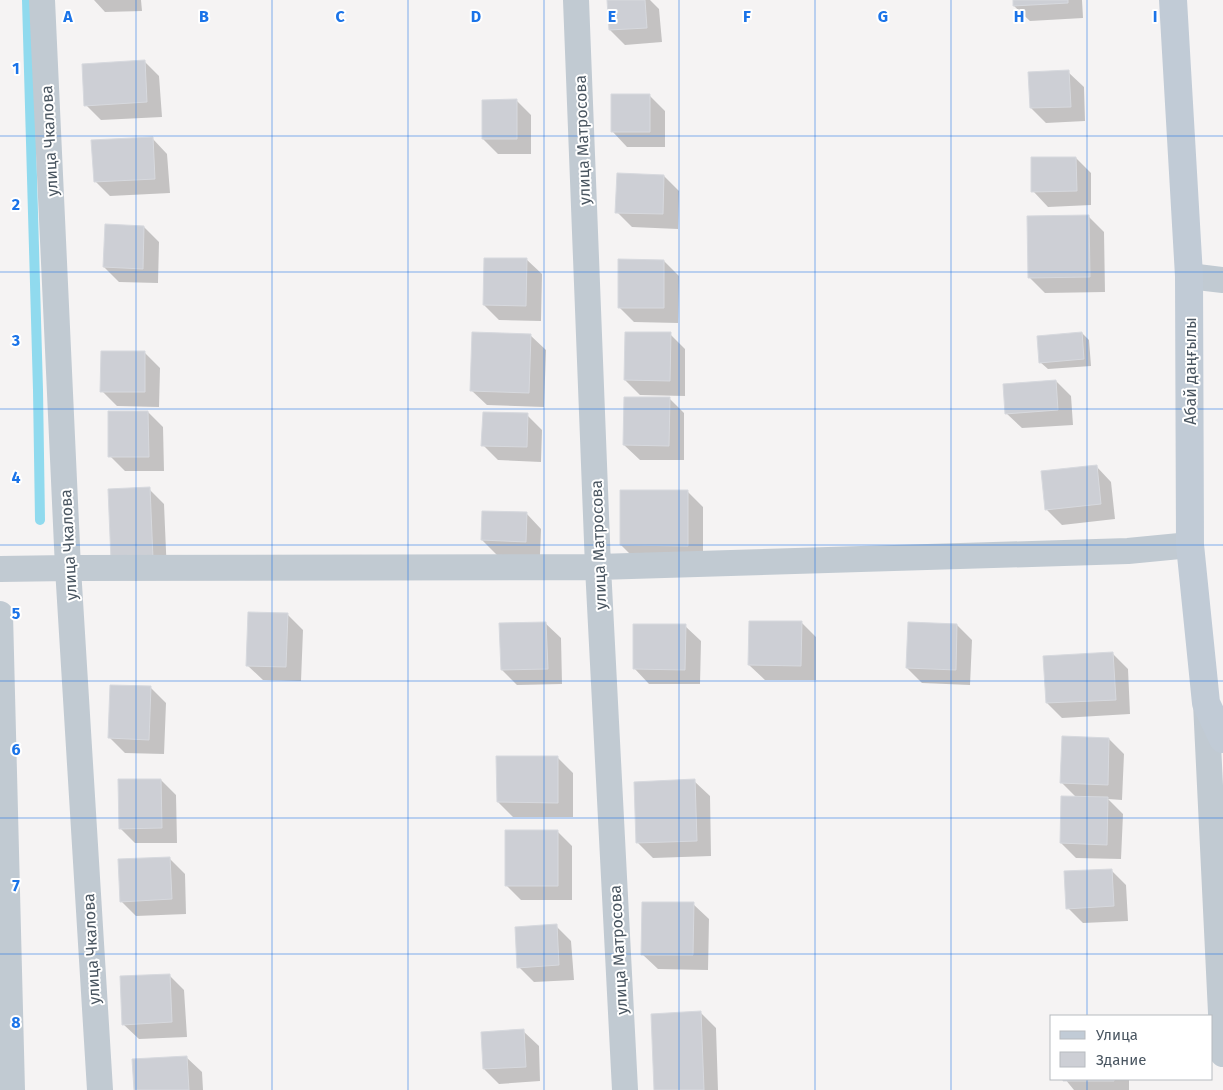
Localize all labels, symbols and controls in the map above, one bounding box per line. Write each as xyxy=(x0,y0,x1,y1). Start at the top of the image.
text: A xyxy=(62,7,73,26)
text: B xyxy=(199,7,209,26)
text: C xyxy=(335,7,345,26)
text: D xyxy=(471,7,481,26)
text: E xyxy=(608,7,616,26)
text: F xyxy=(743,7,751,26)
text: G xyxy=(878,7,888,26)
text: H xyxy=(1014,7,1024,26)
text: I xyxy=(1153,7,1157,26)
text: 1 xyxy=(12,59,20,78)
street label: улица Матросова xyxy=(571,75,594,205)
street label: улица Чкалова xyxy=(37,85,62,197)
text: 2 xyxy=(12,195,20,214)
street label: Абай даңғылы xyxy=(1181,317,1200,425)
text: 3 xyxy=(11,331,20,350)
text: 4 xyxy=(11,468,21,487)
street label: улица Матросова xyxy=(587,480,610,610)
street label: улица Чкалова xyxy=(56,489,81,601)
text: 5 xyxy=(12,604,21,623)
text: 6 xyxy=(11,740,21,759)
text: 7 xyxy=(12,876,20,895)
street label: улица Матросова xyxy=(606,885,631,1015)
street label: улица Чкалова xyxy=(79,893,104,1005)
text: 8 xyxy=(11,1013,21,1032)
legend xyxy=(1050,1015,1213,1080)
text: Улица xyxy=(1096,1026,1138,1044)
text: Здание xyxy=(1096,1051,1146,1069)

